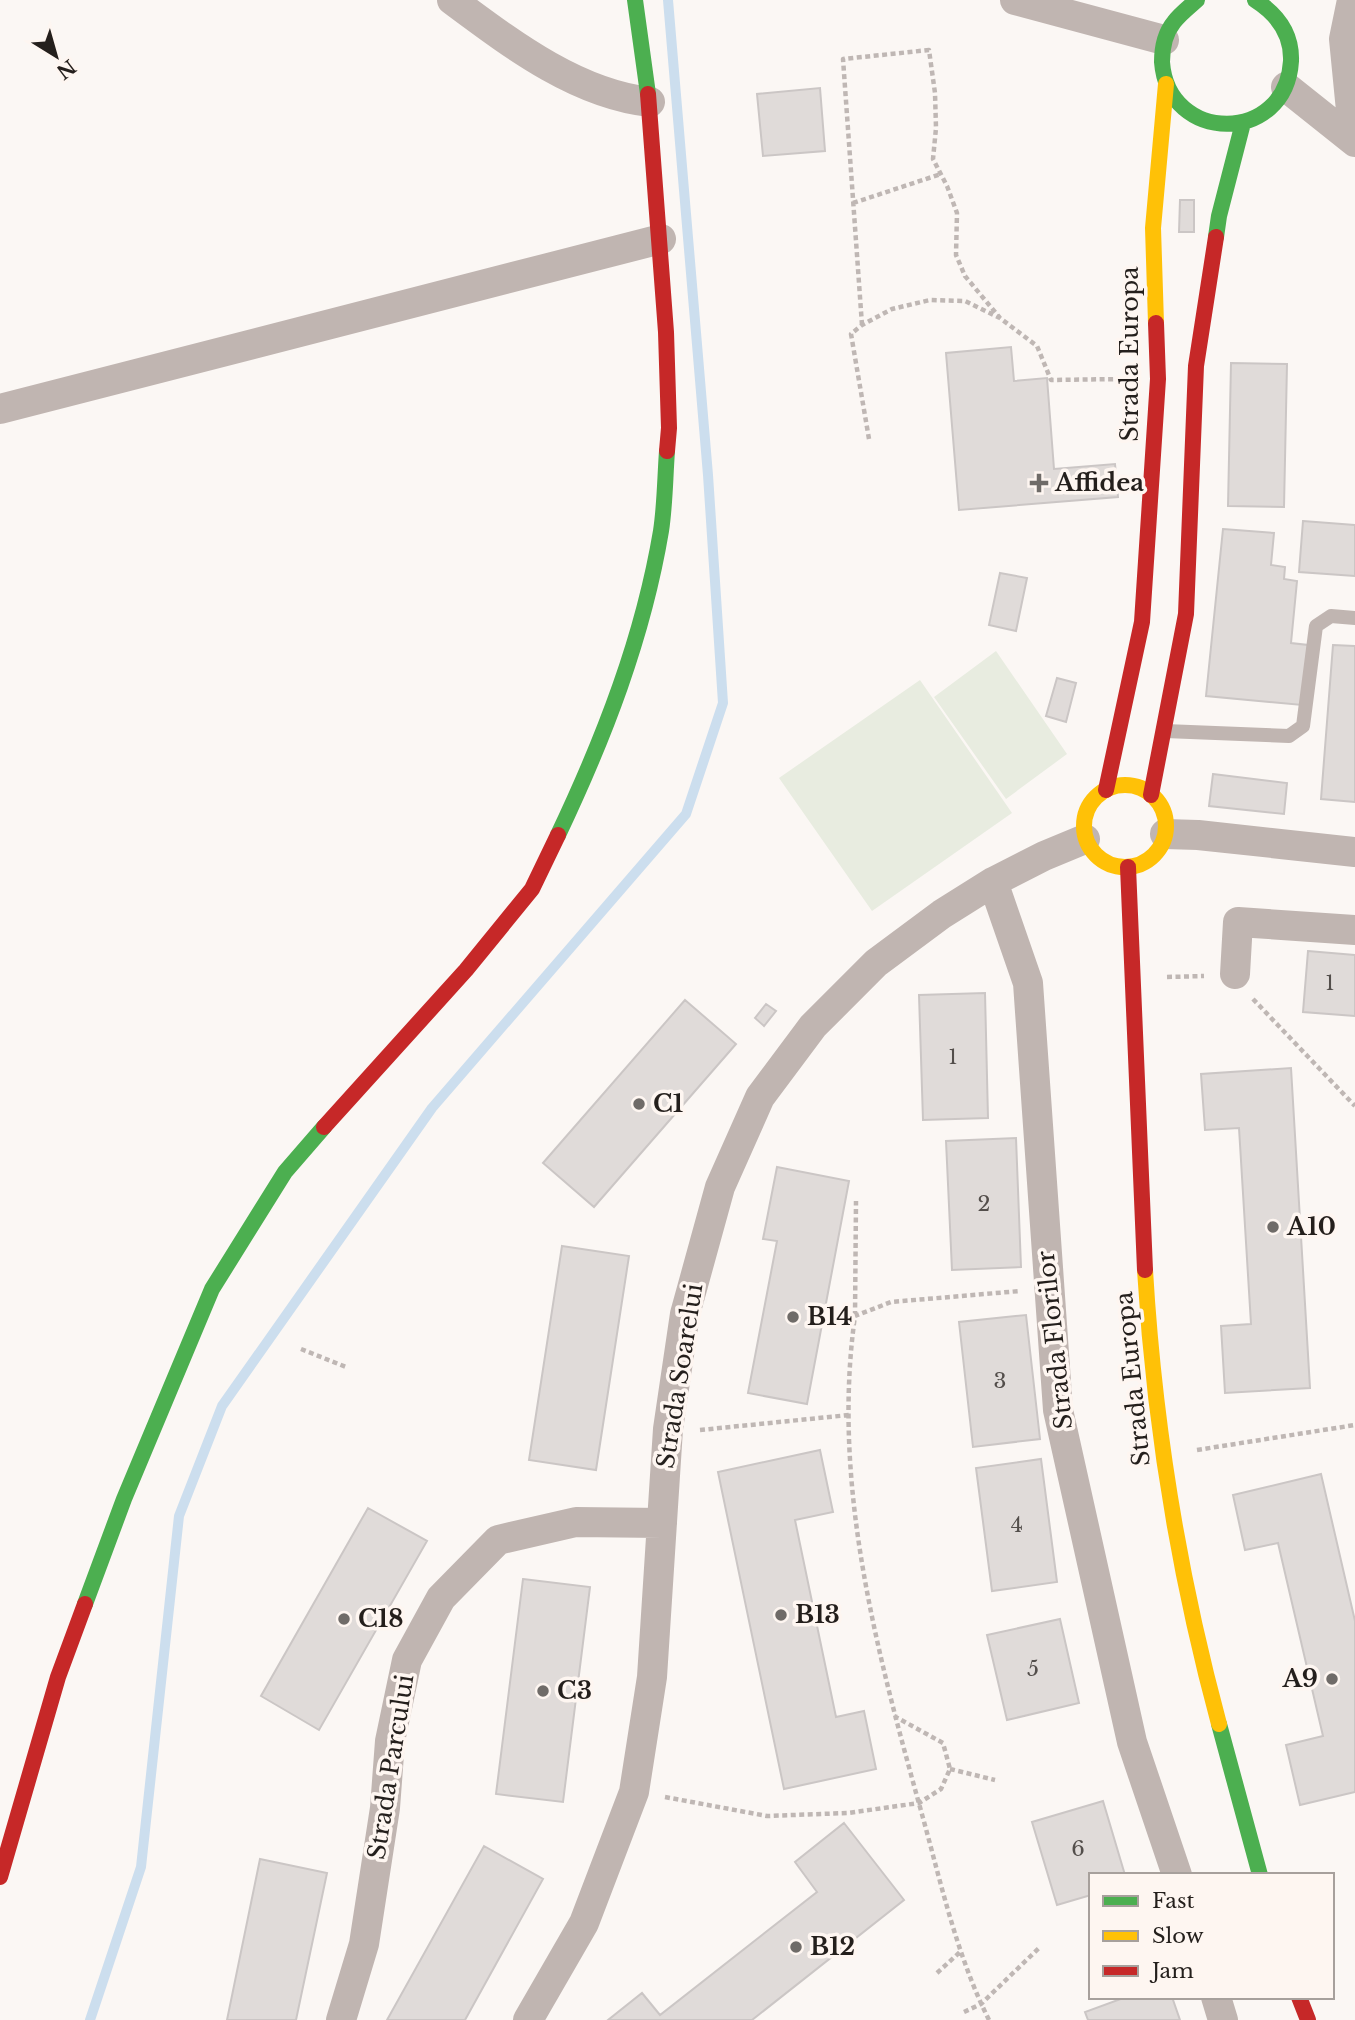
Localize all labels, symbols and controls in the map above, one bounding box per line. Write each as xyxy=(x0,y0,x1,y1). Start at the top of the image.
north arrow xyxy=(21,21,91,91)
text: N xyxy=(52,55,80,84)
street label: Strada Europa xyxy=(1115,266,1144,442)
place label: Affidea xyxy=(1054,468,1144,497)
marker: Affidea xyxy=(1029,473,1049,493)
house number: 1 xyxy=(1325,970,1335,996)
house number: 1 xyxy=(948,1044,958,1070)
place label: C1 xyxy=(653,1089,683,1118)
marker: C1 xyxy=(631,1096,647,1112)
house number: 2 xyxy=(978,1191,990,1217)
place label: A10 xyxy=(1286,1212,1336,1241)
marker: A10 xyxy=(1265,1219,1281,1235)
street label: Strada Florilor xyxy=(1031,1249,1078,1431)
street label: Strada Soarelui xyxy=(651,1281,708,1470)
street label: Strada Europa xyxy=(1109,1290,1156,1468)
place label: B14 xyxy=(807,1302,853,1331)
marker: B14 xyxy=(785,1309,801,1325)
house number: 3 xyxy=(994,1368,1006,1394)
house number: 4 xyxy=(1011,1512,1023,1538)
place label: B13 xyxy=(795,1600,840,1629)
place label: C18 xyxy=(358,1604,403,1633)
marker: B13 xyxy=(773,1607,789,1623)
marker: C18 xyxy=(336,1611,352,1627)
house number: 5 xyxy=(1027,1656,1039,1682)
place label: A9 xyxy=(1281,1664,1318,1693)
marker: A9 xyxy=(1324,1671,1340,1687)
street label: Strada Parcului xyxy=(362,1672,419,1862)
place label: C3 xyxy=(557,1676,592,1705)
marker: C3 xyxy=(535,1683,551,1699)
house number: 6 xyxy=(1071,1836,1085,1862)
legend xyxy=(1089,1873,1334,1999)
text: Fast xyxy=(1152,1888,1194,1914)
text: Slow xyxy=(1152,1923,1204,1949)
place label: B12 xyxy=(810,1932,855,1961)
marker: B12 xyxy=(788,1939,804,1955)
text: Jam xyxy=(1149,1958,1194,1984)

